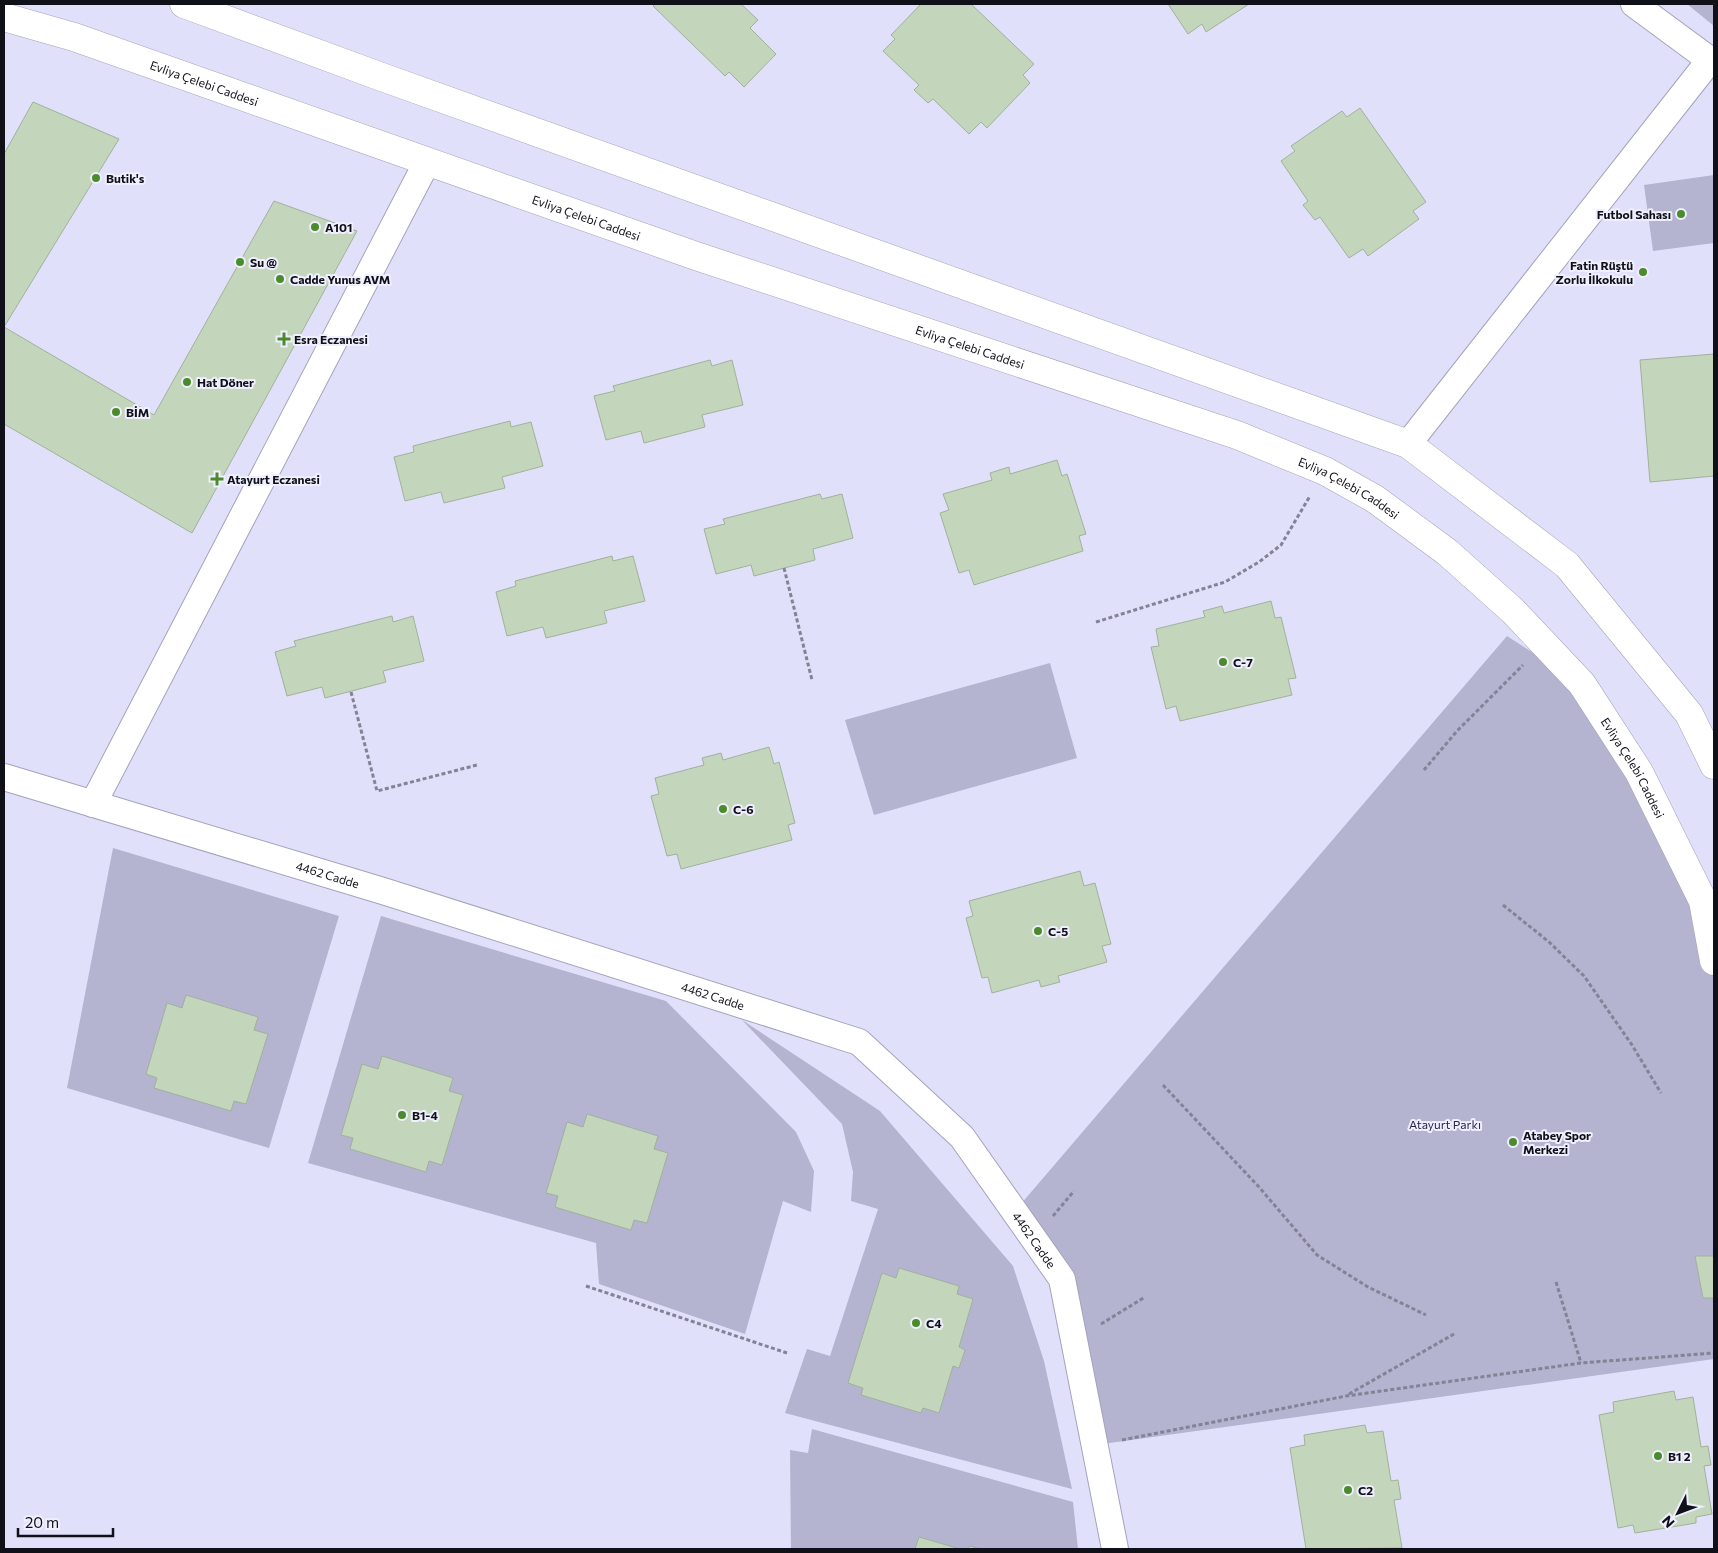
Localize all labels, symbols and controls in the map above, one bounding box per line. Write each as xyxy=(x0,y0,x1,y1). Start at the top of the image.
street label: Evliya Çelebi Caddesi xyxy=(148,57,260,108)
place label: Butik's xyxy=(106,171,145,185)
marker: Butik's xyxy=(90,172,102,184)
street label: Evliya Çelebi Caddesi xyxy=(530,192,642,243)
place label: Futbol Sahası xyxy=(1597,207,1671,221)
marker: Futbol Sahası xyxy=(1675,208,1687,220)
place label: A101 xyxy=(325,220,352,234)
marker: A101 xyxy=(309,221,321,233)
place label: Su @ xyxy=(250,255,277,269)
marker: Su @ xyxy=(234,256,246,268)
place label: Fatin Rüştü Zorlu İlkokulu xyxy=(1556,258,1633,286)
marker: Fatin Rüştü Zorlu İlkokulu xyxy=(1637,266,1649,278)
place label: Cadde Yunus AVM xyxy=(290,272,390,286)
marker: Cadde Yunus AVM xyxy=(274,273,286,285)
street label: Evliya Çelebi Caddesi xyxy=(914,322,1026,371)
place label: Esra Eczanesi xyxy=(294,332,368,346)
marker: Esra Eczanesi xyxy=(278,333,290,345)
place label: Hat Döner xyxy=(197,375,254,389)
marker: Hat Döner xyxy=(181,376,193,388)
place label: BİM xyxy=(126,405,149,419)
marker: BİM xyxy=(110,406,122,418)
street label: Evliya Çelebi Caddesi xyxy=(1296,454,1402,521)
place label: Atayurt Eczanesi xyxy=(227,472,320,486)
marker: Atayurt Eczanesi xyxy=(211,473,223,485)
place label: C-7 xyxy=(1233,655,1253,669)
marker: C-7 xyxy=(1217,656,1229,668)
street label: Evliya Çelebi Caddesi xyxy=(1599,715,1668,820)
place label: C-6 xyxy=(733,802,754,816)
marker: C-6 xyxy=(717,803,729,815)
street label: 4462 Cadde xyxy=(294,858,361,890)
place label: C-5 xyxy=(1048,924,1068,938)
marker: C-5 xyxy=(1032,925,1044,937)
street label: 4462 Cadde xyxy=(680,979,746,1012)
place label: B1-4 xyxy=(412,1108,438,1122)
marker: B1-4 xyxy=(396,1109,408,1121)
park label: Atayurt Parkı xyxy=(1409,1117,1481,1131)
place label: Atabey Spor Merkezi xyxy=(1523,1128,1591,1156)
marker: Atabey Spor Merkezi xyxy=(1507,1136,1519,1148)
street label: 4462 Cadde xyxy=(1010,1209,1059,1271)
place label: C4 xyxy=(926,1316,942,1330)
marker: C4 xyxy=(910,1317,922,1329)
place label: B1 2 xyxy=(1668,1449,1691,1463)
marker: B1 2 xyxy=(1652,1450,1664,1462)
place label: C2 xyxy=(1358,1483,1373,1497)
marker: C2 xyxy=(1342,1484,1354,1496)
north arrow xyxy=(1653,1488,1703,1538)
scale bar xyxy=(18,1506,112,1538)
text: N xyxy=(1658,1512,1678,1532)
text: 20 m xyxy=(25,1513,59,1531)

